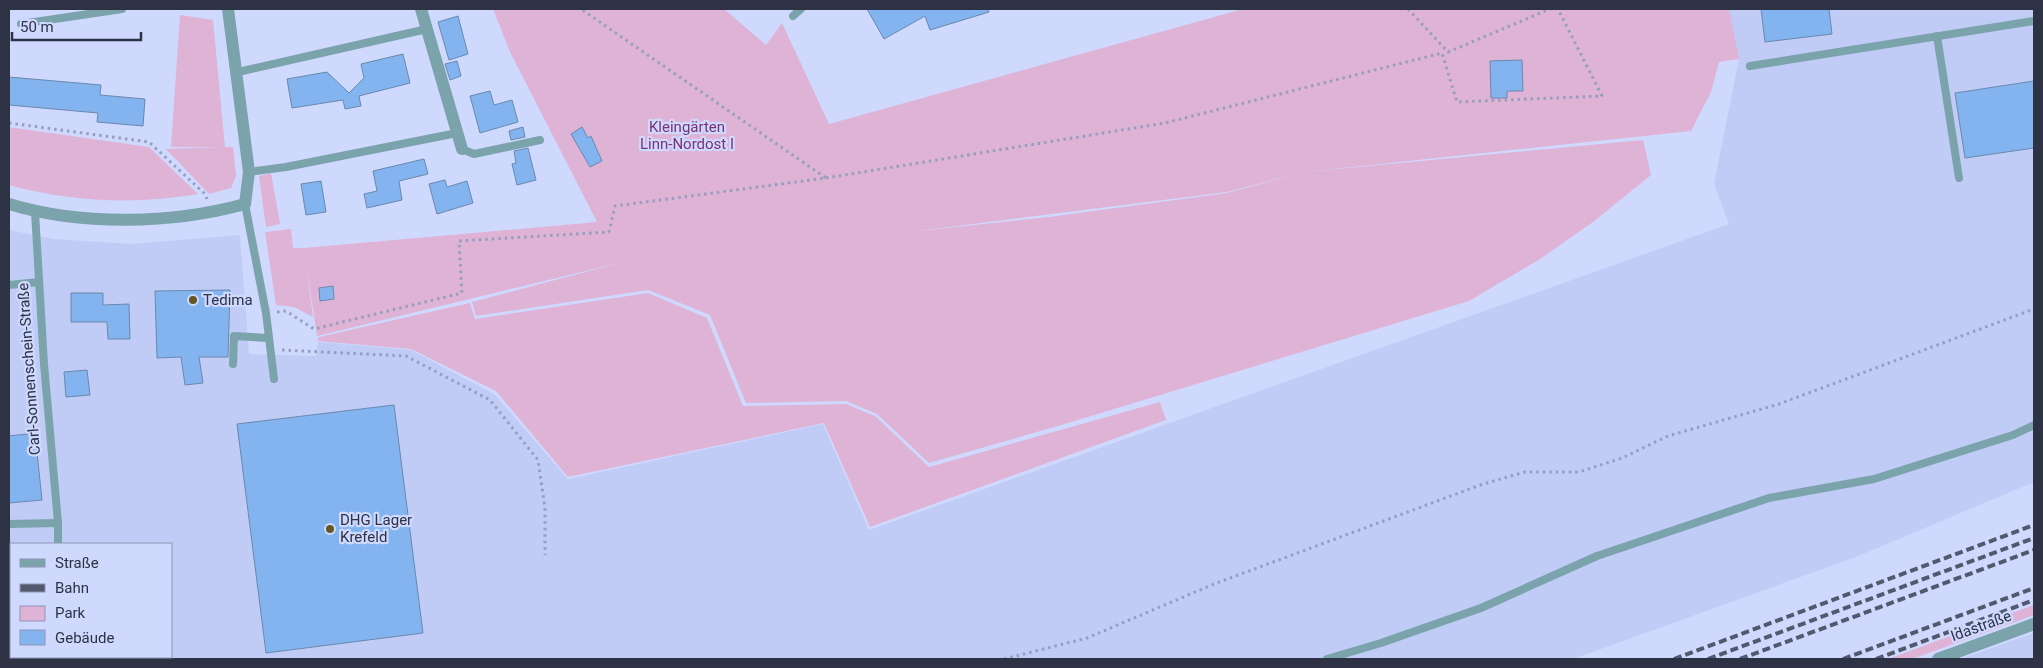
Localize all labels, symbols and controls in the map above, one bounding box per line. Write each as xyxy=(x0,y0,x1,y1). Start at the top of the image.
scale bar xyxy=(12,10,141,42)
text: 50 m xyxy=(20,18,54,36)
park label: Kleingärten Linn-Nordost I xyxy=(640,118,734,153)
street label: Carl-Sonnenschein-Straße xyxy=(14,282,44,456)
place label: Tedima xyxy=(203,291,253,309)
marker: Tedima xyxy=(187,294,199,306)
place label: DHG Lager Krefeld xyxy=(340,511,412,546)
marker: DHG Lager Krefeld xyxy=(324,523,336,535)
legend xyxy=(10,543,172,658)
text: Straße xyxy=(55,554,99,572)
text: Bahn xyxy=(55,579,89,597)
text: Park xyxy=(55,604,86,622)
street label: Idastraße xyxy=(1948,607,2014,645)
text: Gebäude xyxy=(55,629,114,647)

